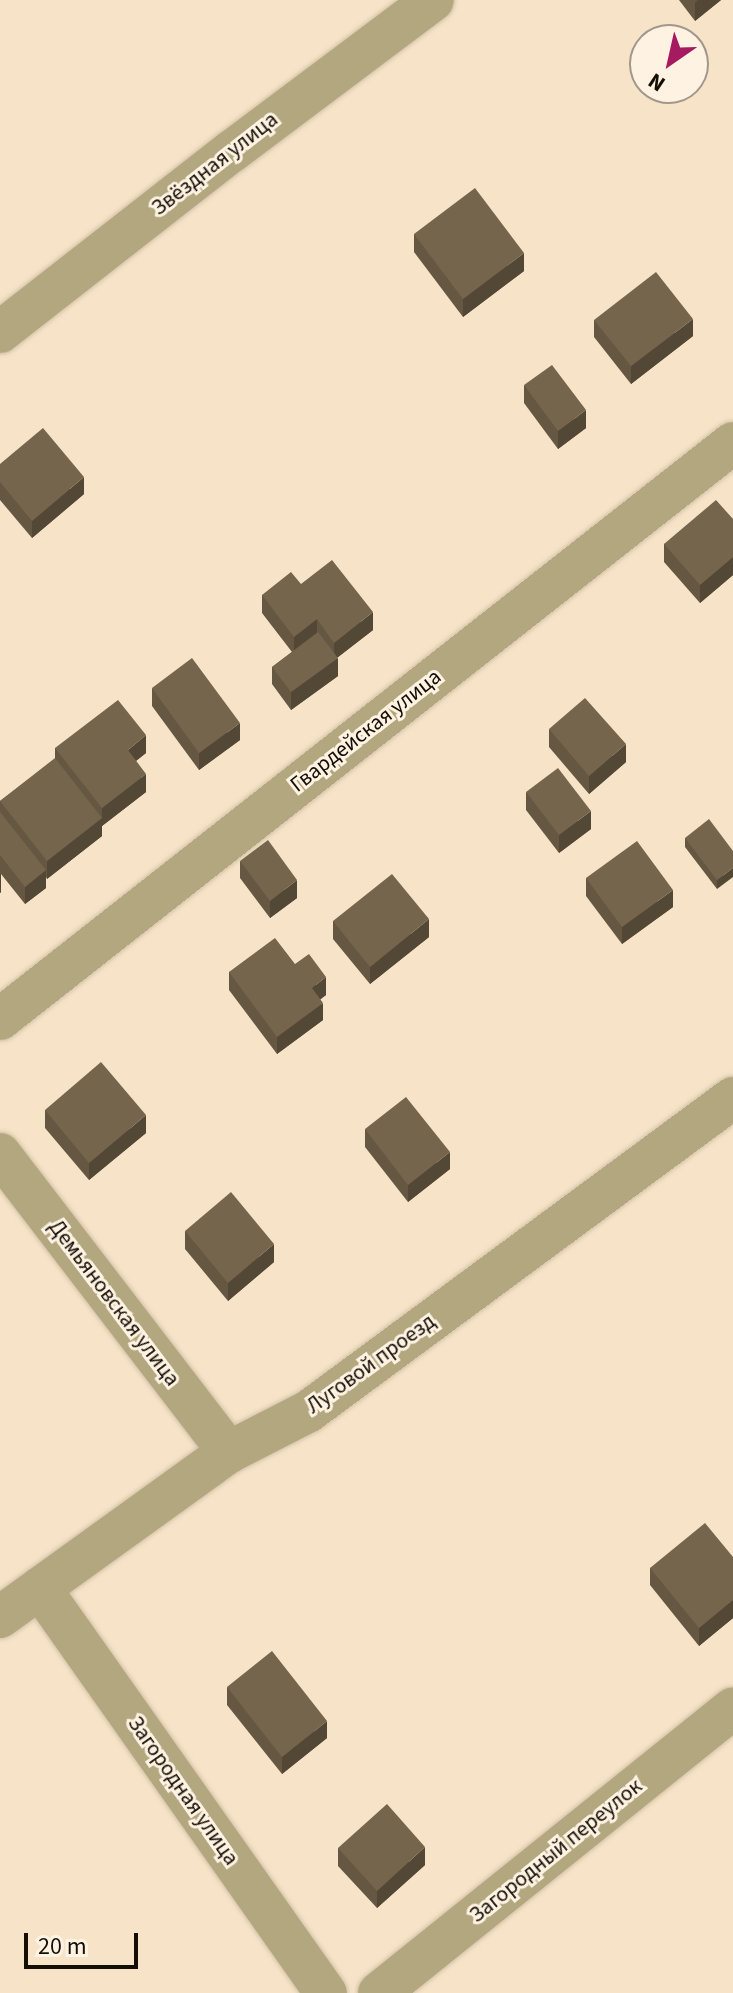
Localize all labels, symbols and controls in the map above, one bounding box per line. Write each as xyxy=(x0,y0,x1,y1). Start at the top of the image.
north arrow xyxy=(629,24,709,104)
text: N xyxy=(642,65,672,100)
street label: Звёздная улица xyxy=(147,107,283,221)
street label: Гвардейская улица xyxy=(285,664,447,798)
street label: Демьяновская улица xyxy=(43,1215,185,1391)
street label: Луговой проезд xyxy=(301,1308,441,1420)
street label: Загородная улица xyxy=(122,1711,244,1871)
street label: Загородный переулок xyxy=(465,1773,647,1929)
scale bar xyxy=(28,1917,142,1967)
text: 20 m xyxy=(38,1929,87,1964)

